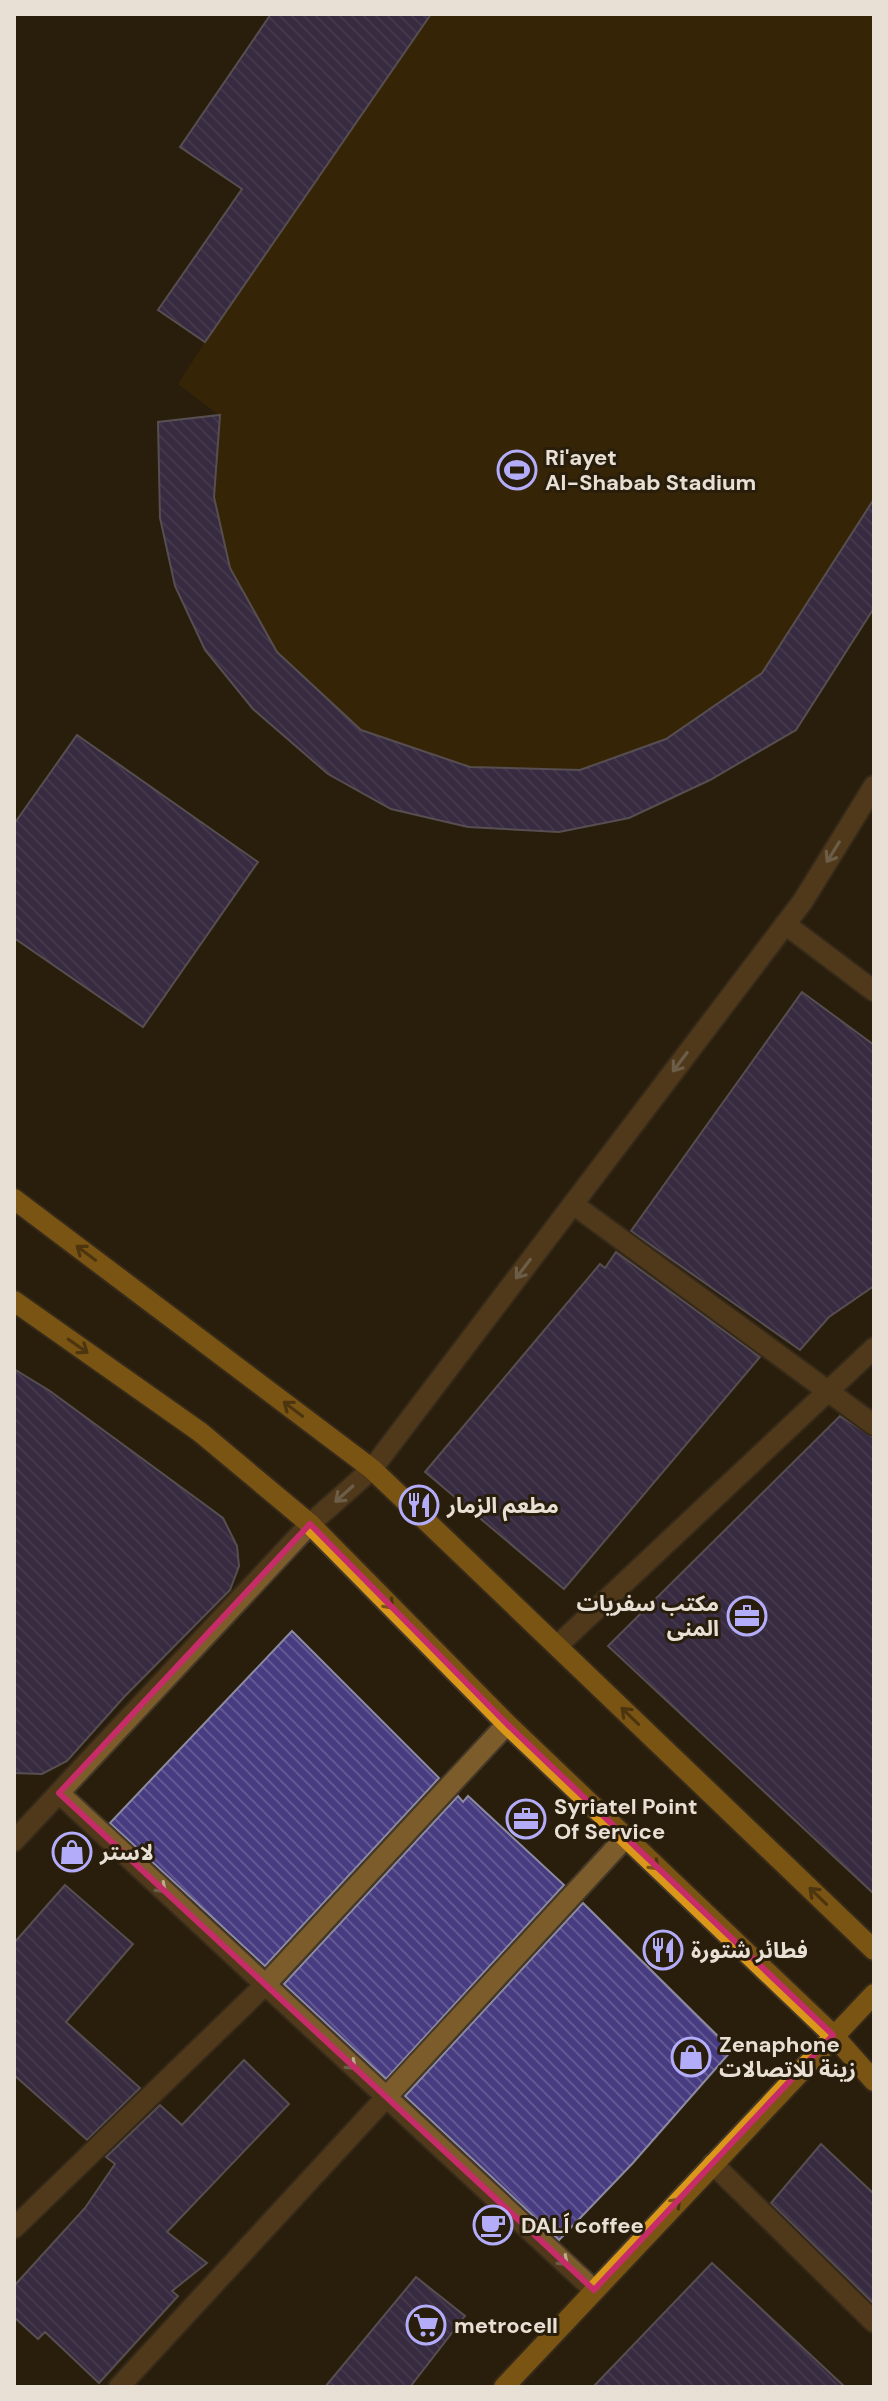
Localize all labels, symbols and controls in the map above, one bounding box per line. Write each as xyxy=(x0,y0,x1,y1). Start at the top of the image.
place label: Ri'ayet Al-Shabab Stadium xyxy=(545,443,756,497)
sports icon: Ri'ayet Al-Shabab Stadium xyxy=(496,449,538,491)
one-way arrow xyxy=(825,840,841,863)
one-way arrow xyxy=(672,1051,689,1072)
one-way arrow xyxy=(75,1245,97,1262)
one-way arrow xyxy=(515,1258,532,1279)
one-way arrow xyxy=(66,1338,88,1354)
one-way arrow xyxy=(283,1401,305,1418)
restaurant icon: مطعم الزمار xyxy=(398,1484,440,1526)
one-way arrow xyxy=(335,1485,355,1503)
place label: مطعم الزمار xyxy=(446,1491,559,1522)
place label: مكتب سفريات المنى xyxy=(577,1589,719,1643)
one-way arrow xyxy=(375,1590,394,1609)
office icon: مكتب سفريات المنى xyxy=(726,1595,768,1637)
one-way arrow xyxy=(621,1707,640,1726)
place label: Syriatel Point Of Service xyxy=(554,1792,697,1846)
office icon: Syriatel Point Of Service xyxy=(505,1798,547,1840)
shop icon: لاستر xyxy=(51,1831,93,1873)
place label: لاستر xyxy=(99,1838,154,1867)
one-way arrow xyxy=(640,1851,659,1870)
one-way arrow xyxy=(146,1875,166,1893)
one-way arrow xyxy=(809,1887,828,1906)
restaurant icon: فطائر شتورة xyxy=(642,1929,684,1971)
place label: فطائر شتورة xyxy=(691,1936,808,1965)
place label: Zenaphone زينة للاتصالات xyxy=(719,2030,856,2084)
shop icon: Zenaphone زينة للاتصالات xyxy=(670,2036,712,2078)
one-way arrow xyxy=(337,2052,357,2070)
one-way arrow xyxy=(663,2198,681,2218)
cafe icon: DALÍ coffee xyxy=(472,2204,514,2246)
place label: DALÍ coffee xyxy=(521,2211,644,2240)
one-way arrow xyxy=(548,2247,568,2265)
supermarket icon: metrocell xyxy=(405,2304,447,2346)
place label: metrocell xyxy=(454,2311,558,2340)

